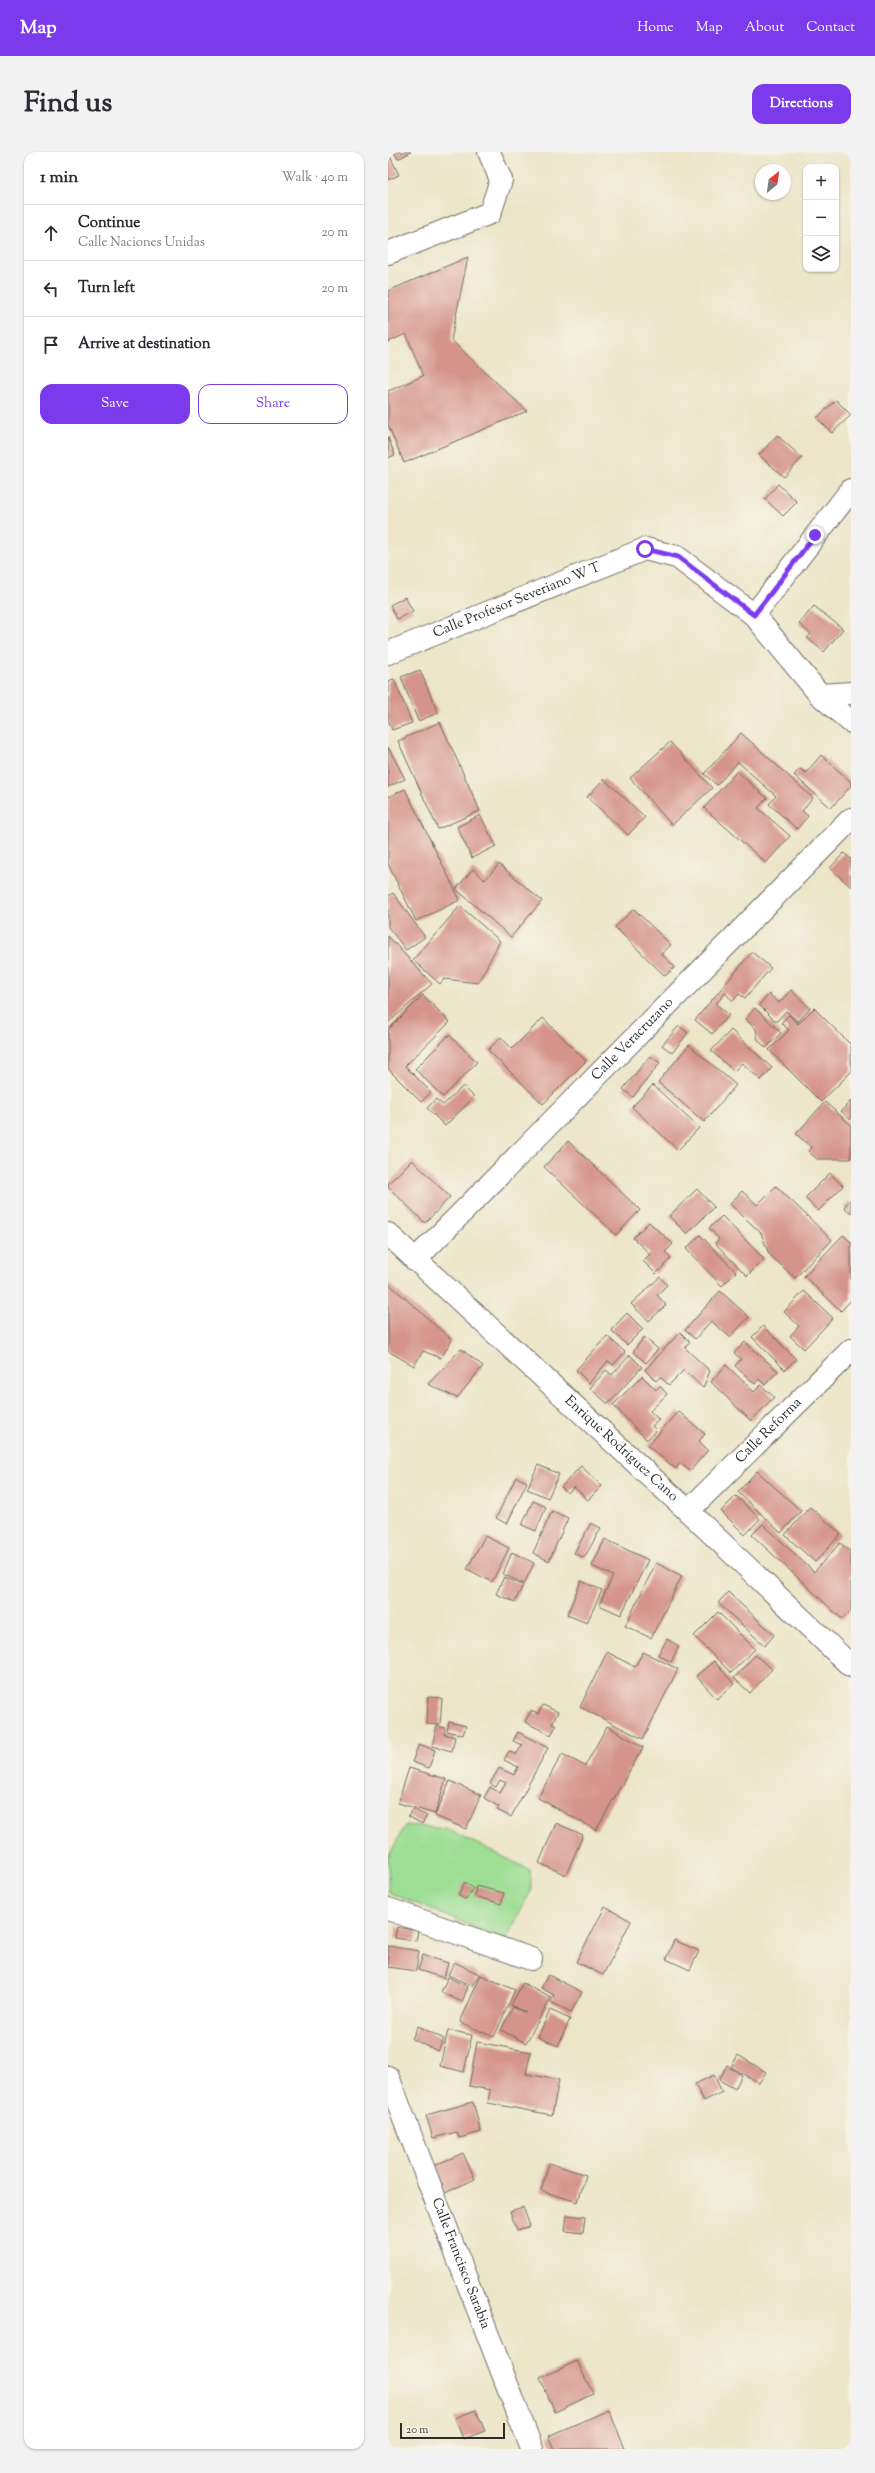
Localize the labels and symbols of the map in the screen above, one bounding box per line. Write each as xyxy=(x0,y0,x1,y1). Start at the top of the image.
north arrow xyxy=(755,164,791,200)
route end xyxy=(806,526,824,544)
route start xyxy=(636,540,654,558)
street label: Calle Profesor Severiano W T xyxy=(430,558,604,644)
street label: Calle Veracruzano xyxy=(587,993,679,1086)
street label: Enrique Rodríguez Cano xyxy=(560,1391,682,1507)
street label: Calle Reforma xyxy=(731,1393,807,1468)
street label: Calle Francisco Sarabia xyxy=(426,2195,495,2333)
scale bar xyxy=(400,2421,505,2440)

